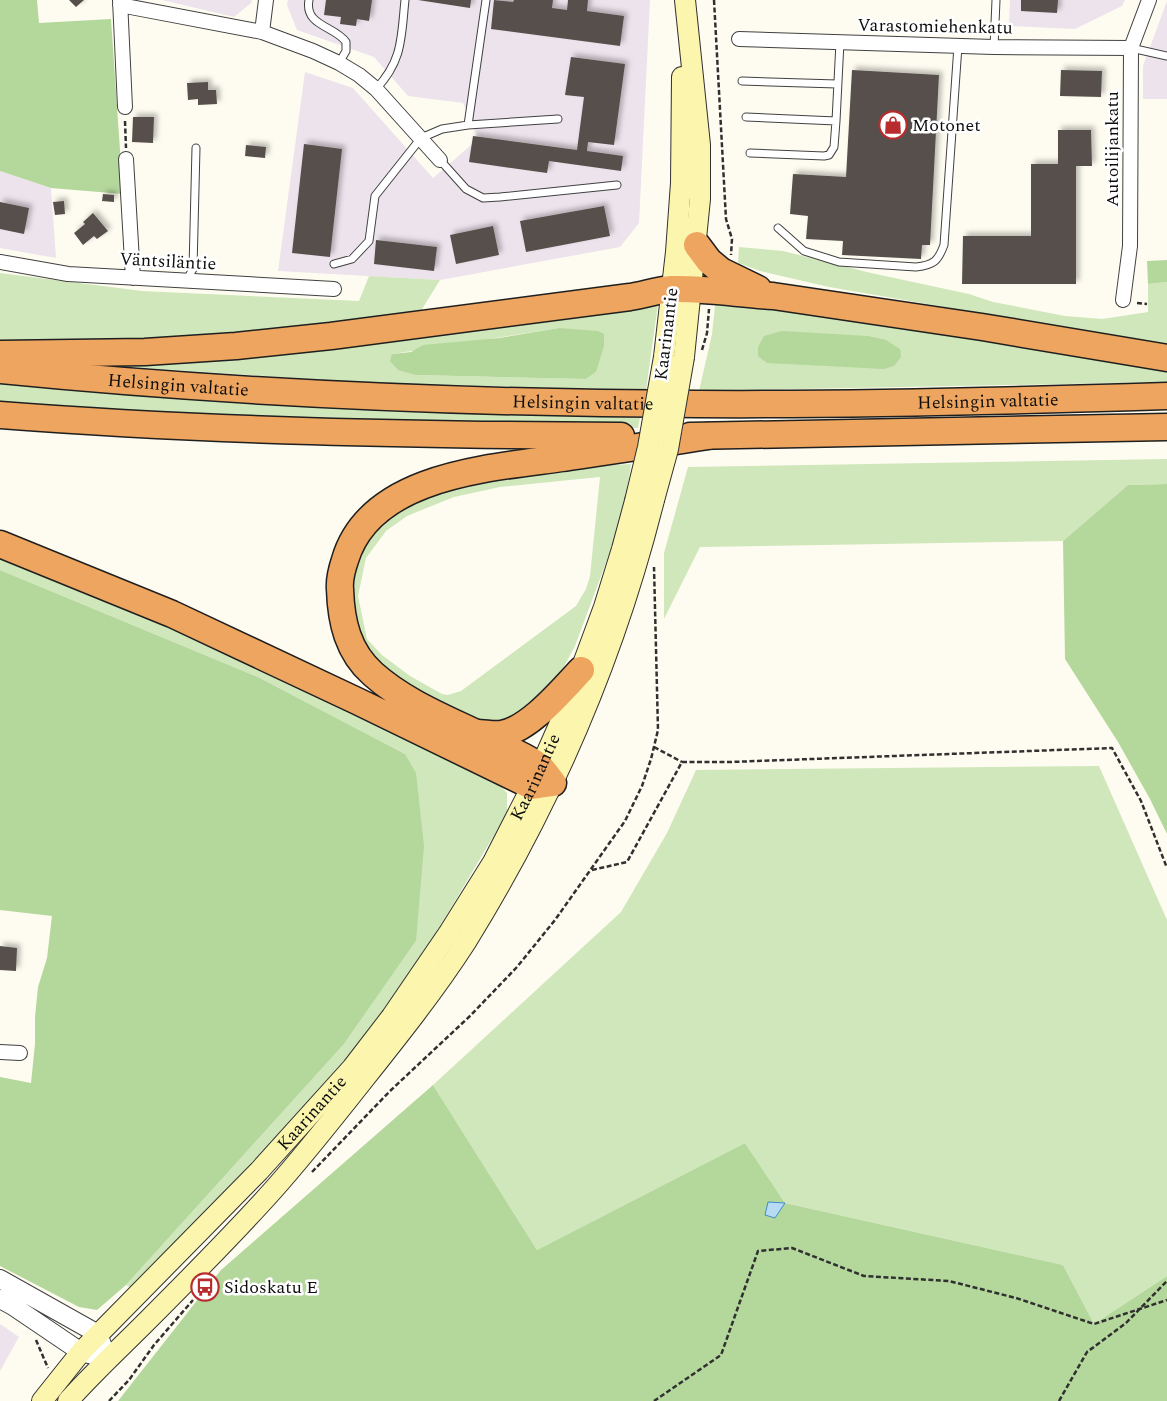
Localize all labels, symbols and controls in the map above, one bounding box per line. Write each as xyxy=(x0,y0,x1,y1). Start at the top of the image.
street label: Varastomiehenkatu xyxy=(857,12,1013,41)
street label: Autoilijankatu xyxy=(1099,91,1126,207)
shop icon: Motonet xyxy=(878,110,908,140)
place label: Motonet xyxy=(912,112,981,139)
street label: Väntsiläntie xyxy=(119,245,217,278)
street label: Kaarinantie xyxy=(647,286,686,382)
street label: Helsingin valtatie xyxy=(107,367,250,404)
street label: Helsingin valtatie xyxy=(917,386,1059,417)
street label: Helsingin valtatie xyxy=(512,388,654,418)
street label: Kaarinantie xyxy=(503,729,568,825)
street label: Kaarinantie xyxy=(271,1069,353,1157)
bus stop icon: Sidoskatu E xyxy=(190,1272,220,1302)
place label: Sidoskatu E xyxy=(224,1274,318,1301)

